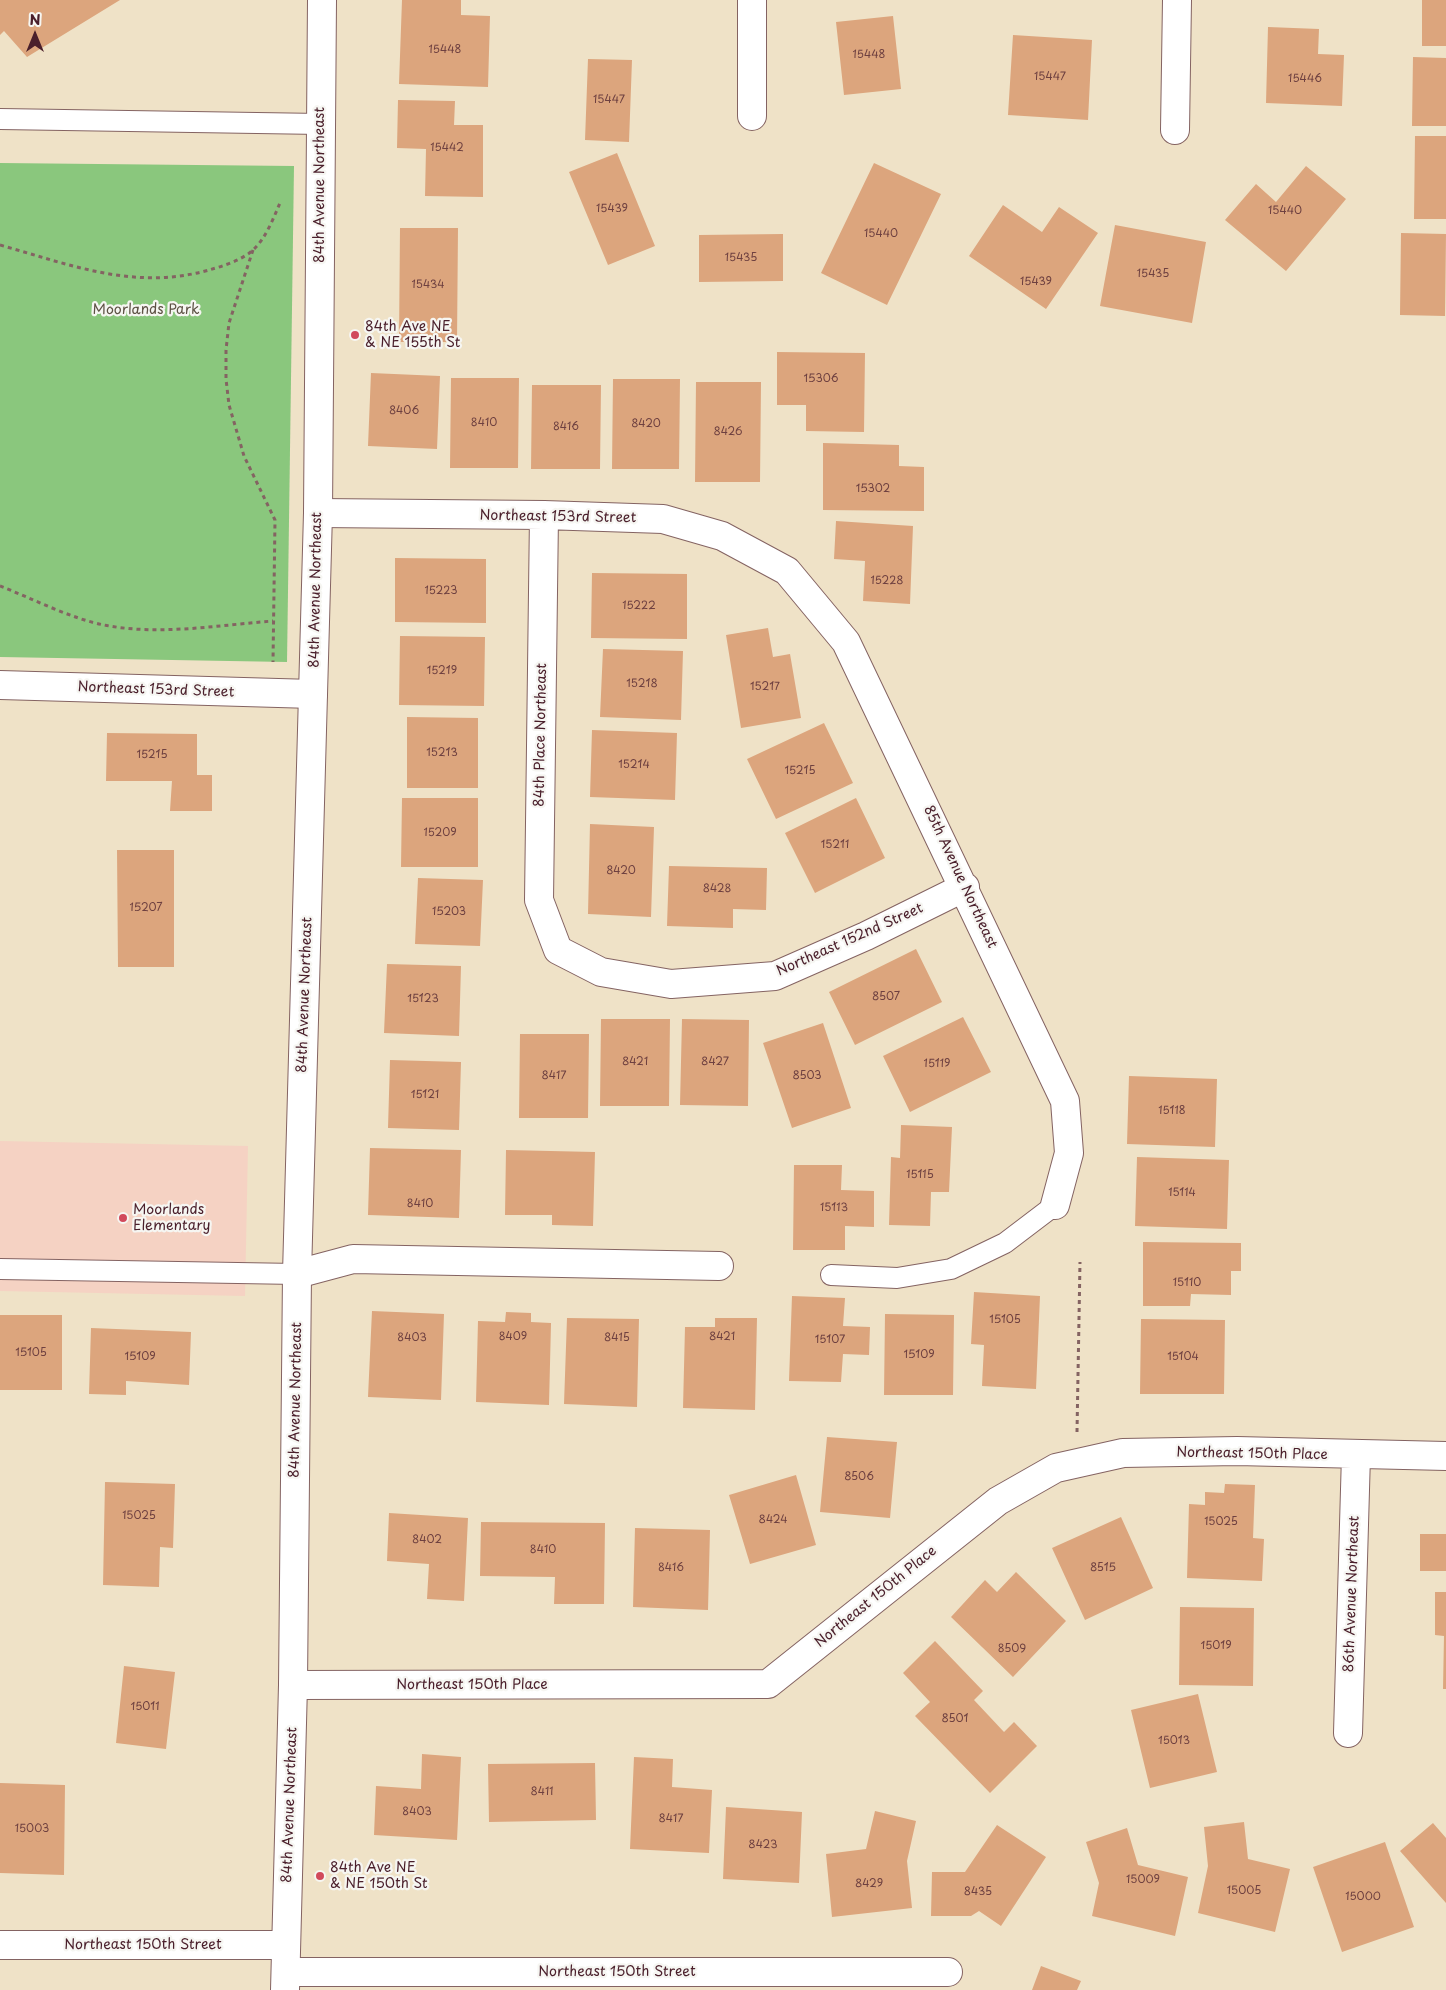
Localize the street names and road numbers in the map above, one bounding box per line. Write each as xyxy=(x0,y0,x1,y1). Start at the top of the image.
street label: 84th Avenue Northeast xyxy=(312,107,328,263)
street label: Northeast 153rd Street xyxy=(480,507,636,527)
street label: 84th Avenue Northeast xyxy=(306,512,326,668)
street label: 84th Place Northeast xyxy=(531,663,551,807)
street label: Northeast 153rd Street xyxy=(77,679,235,701)
street label: 85th Avenue Northeast xyxy=(920,803,1000,951)
street label: Northeast 152nd Street xyxy=(774,900,926,980)
street label: 84th Avenue Northeast xyxy=(294,917,316,1073)
street label: 84th Avenue Northeast xyxy=(286,1322,306,1478)
street label: Northeast 150th Place xyxy=(1176,1444,1328,1464)
street label: 86th Avenue Northeast xyxy=(1341,1515,1363,1673)
street label: Northeast 150th Place xyxy=(812,1543,940,1651)
street label: Northeast 150th Place xyxy=(396,1677,548,1693)
street label: 84th Avenue Northeast xyxy=(279,1727,301,1883)
street label: Northeast 150th Street xyxy=(64,1937,222,1953)
street label: Northeast 150th Street xyxy=(538,1964,696,1980)

